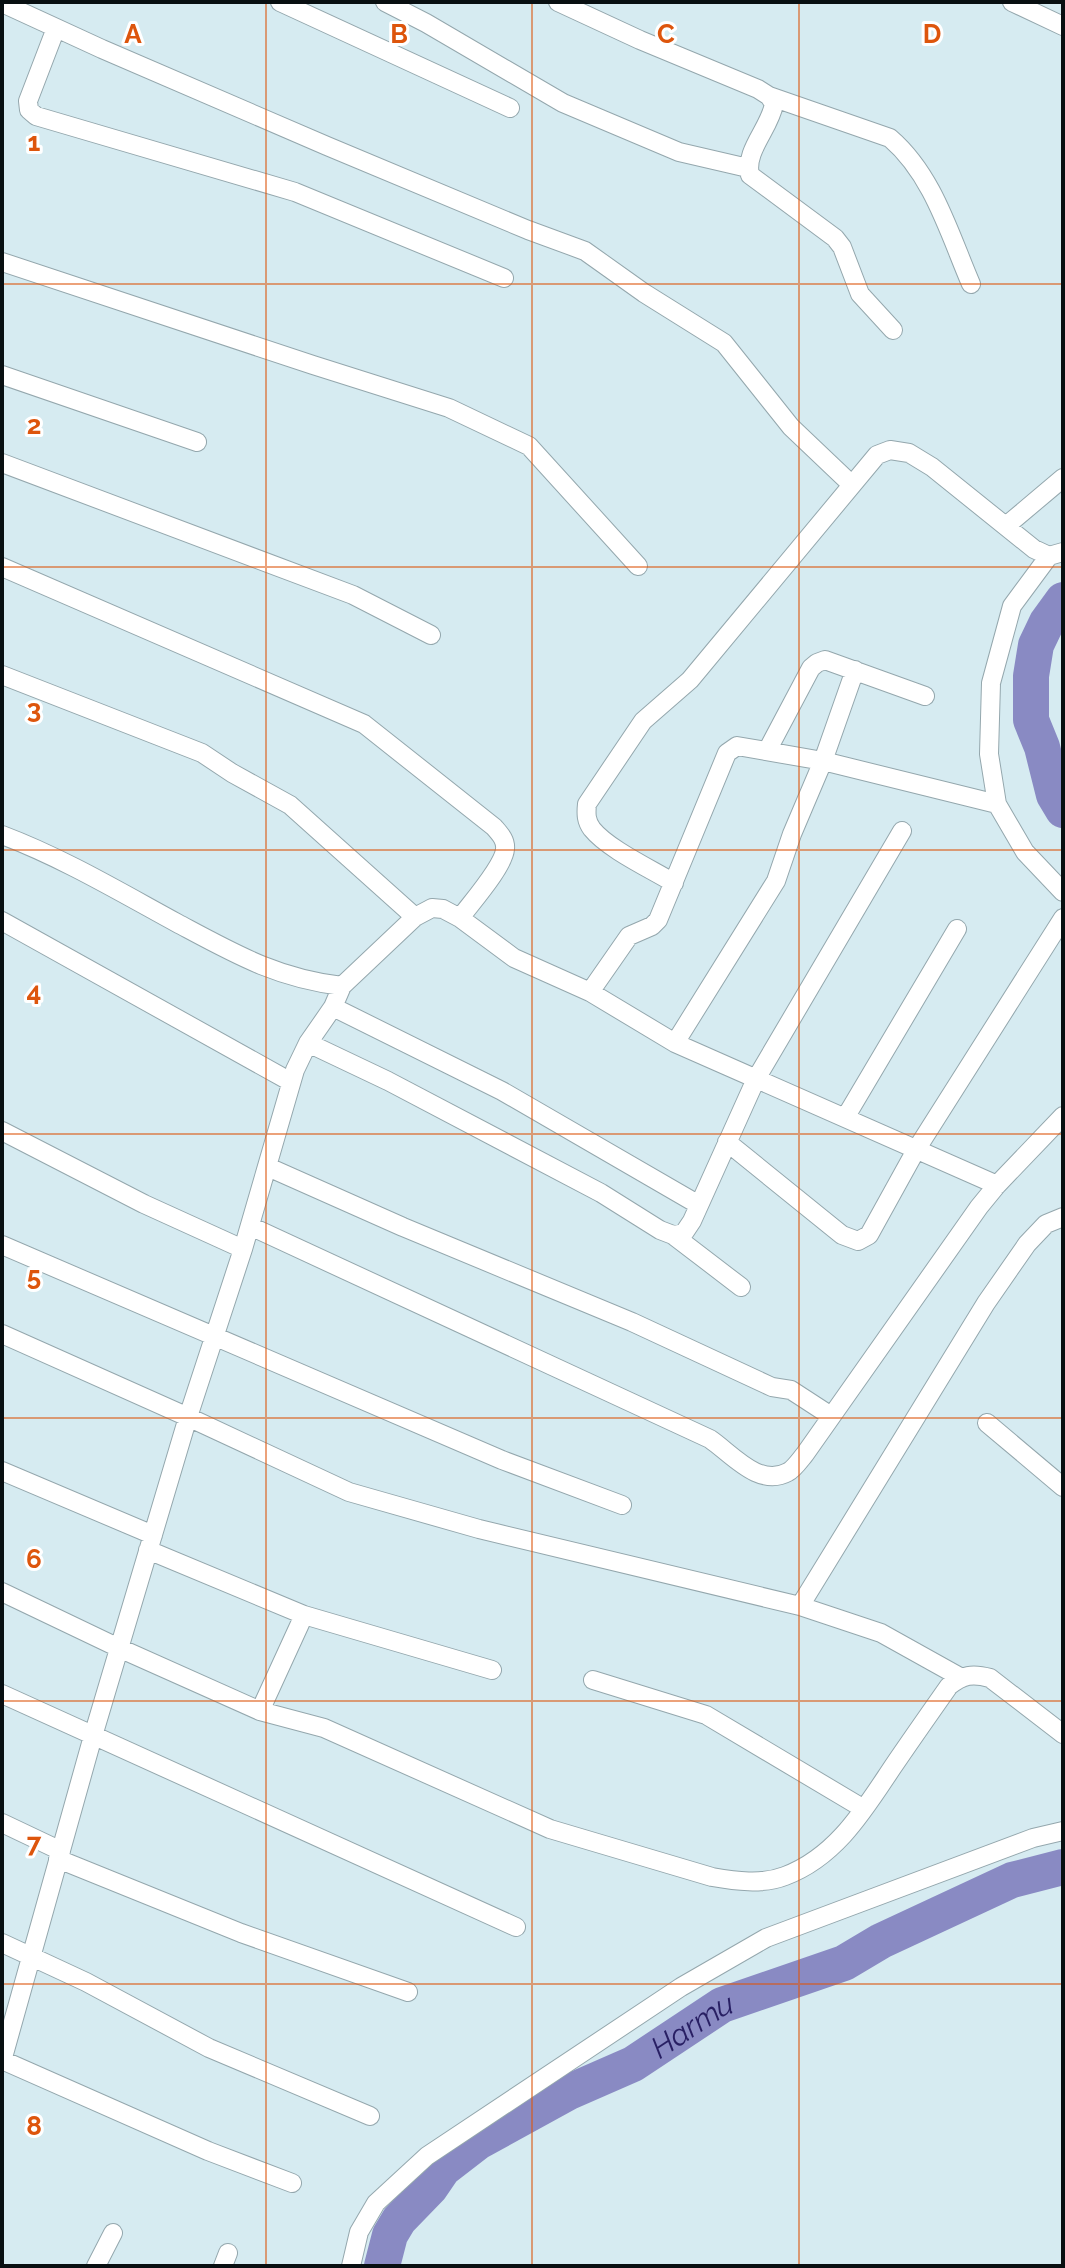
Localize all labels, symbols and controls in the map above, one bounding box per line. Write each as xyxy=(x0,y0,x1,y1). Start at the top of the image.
text: A xyxy=(124,19,142,49)
text: B xyxy=(390,19,408,49)
text: C xyxy=(657,19,675,49)
text: D xyxy=(923,19,941,49)
text: 1 xyxy=(28,127,41,157)
text: 2 xyxy=(27,410,41,440)
text: 3 xyxy=(27,694,41,724)
text: 4 xyxy=(27,977,41,1007)
text: 5 xyxy=(27,1261,41,1291)
text: 6 xyxy=(26,1544,42,1574)
text: 7 xyxy=(27,1828,42,1858)
water label: Harmu xyxy=(644,1985,738,2065)
text: 8 xyxy=(26,2111,42,2141)

